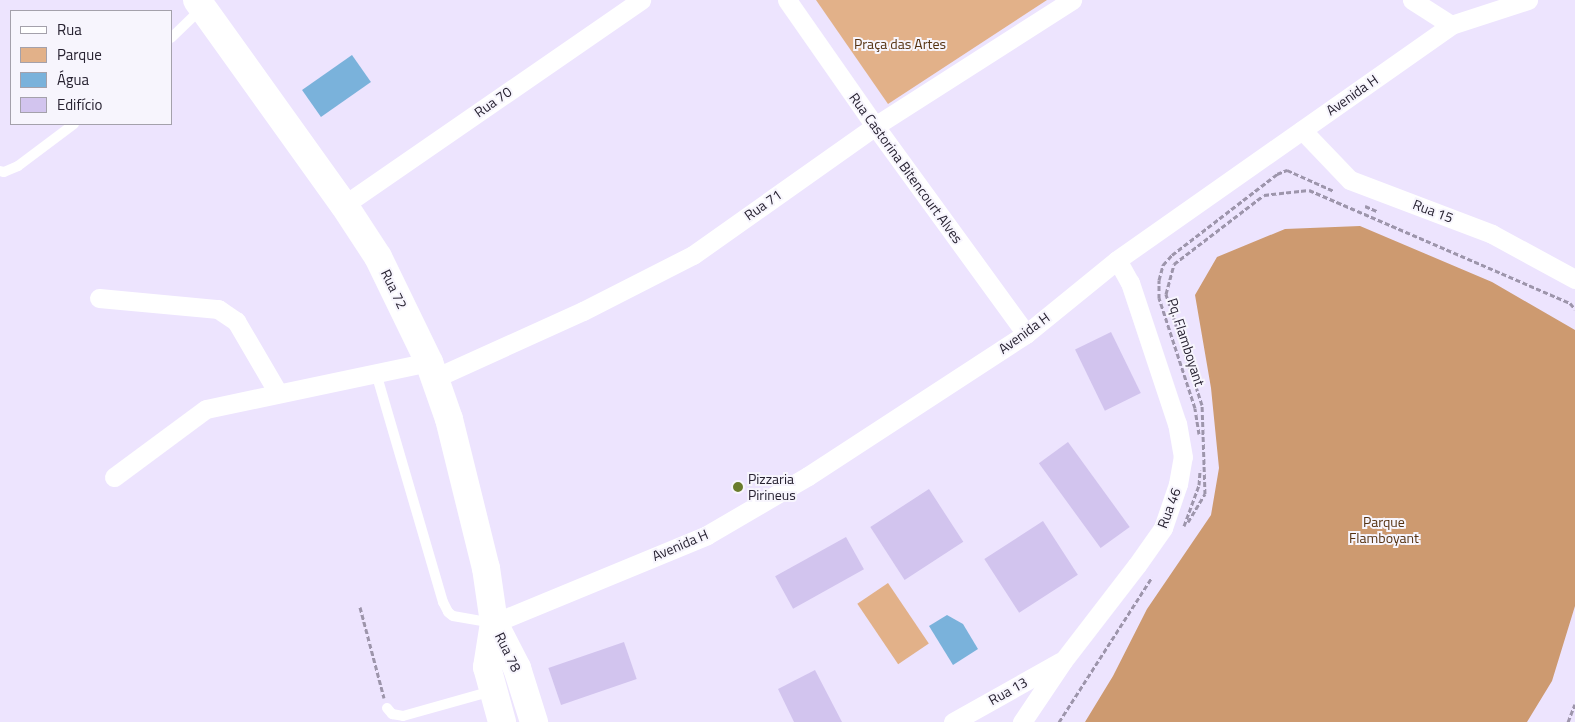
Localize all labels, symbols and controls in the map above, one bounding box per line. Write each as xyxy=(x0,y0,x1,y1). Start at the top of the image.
legend xyxy=(10,10,172,125)
text: Rua xyxy=(57,18,82,41)
park label: Praça das Artes xyxy=(854,36,946,52)
text: Parque xyxy=(57,43,102,66)
text: Água xyxy=(57,68,89,91)
street label: Avenida H xyxy=(1323,71,1381,119)
street label: Rua 70 xyxy=(471,83,515,121)
street label: Rua Castorina Bitencourt Alves xyxy=(846,90,966,246)
text: Edifício xyxy=(57,93,102,116)
street label: Rua 71 xyxy=(741,186,785,224)
street label: Rua 15 xyxy=(1410,196,1456,226)
street label: Rua 72 xyxy=(377,267,411,311)
street label: Pq. Flamboyant xyxy=(1164,296,1208,388)
street label: Avenida H xyxy=(995,309,1053,357)
place label: Pizzaria Pirineus xyxy=(748,471,796,504)
marker: Pizzaria Pirineus xyxy=(732,481,744,493)
street label: Rua 46 xyxy=(1154,485,1184,531)
park label: Parque Flamboyant xyxy=(1349,514,1419,546)
street label: Avenida H xyxy=(649,526,711,564)
street label: Rua 78 xyxy=(491,630,525,674)
street label: Rua 13 xyxy=(986,674,1030,708)

